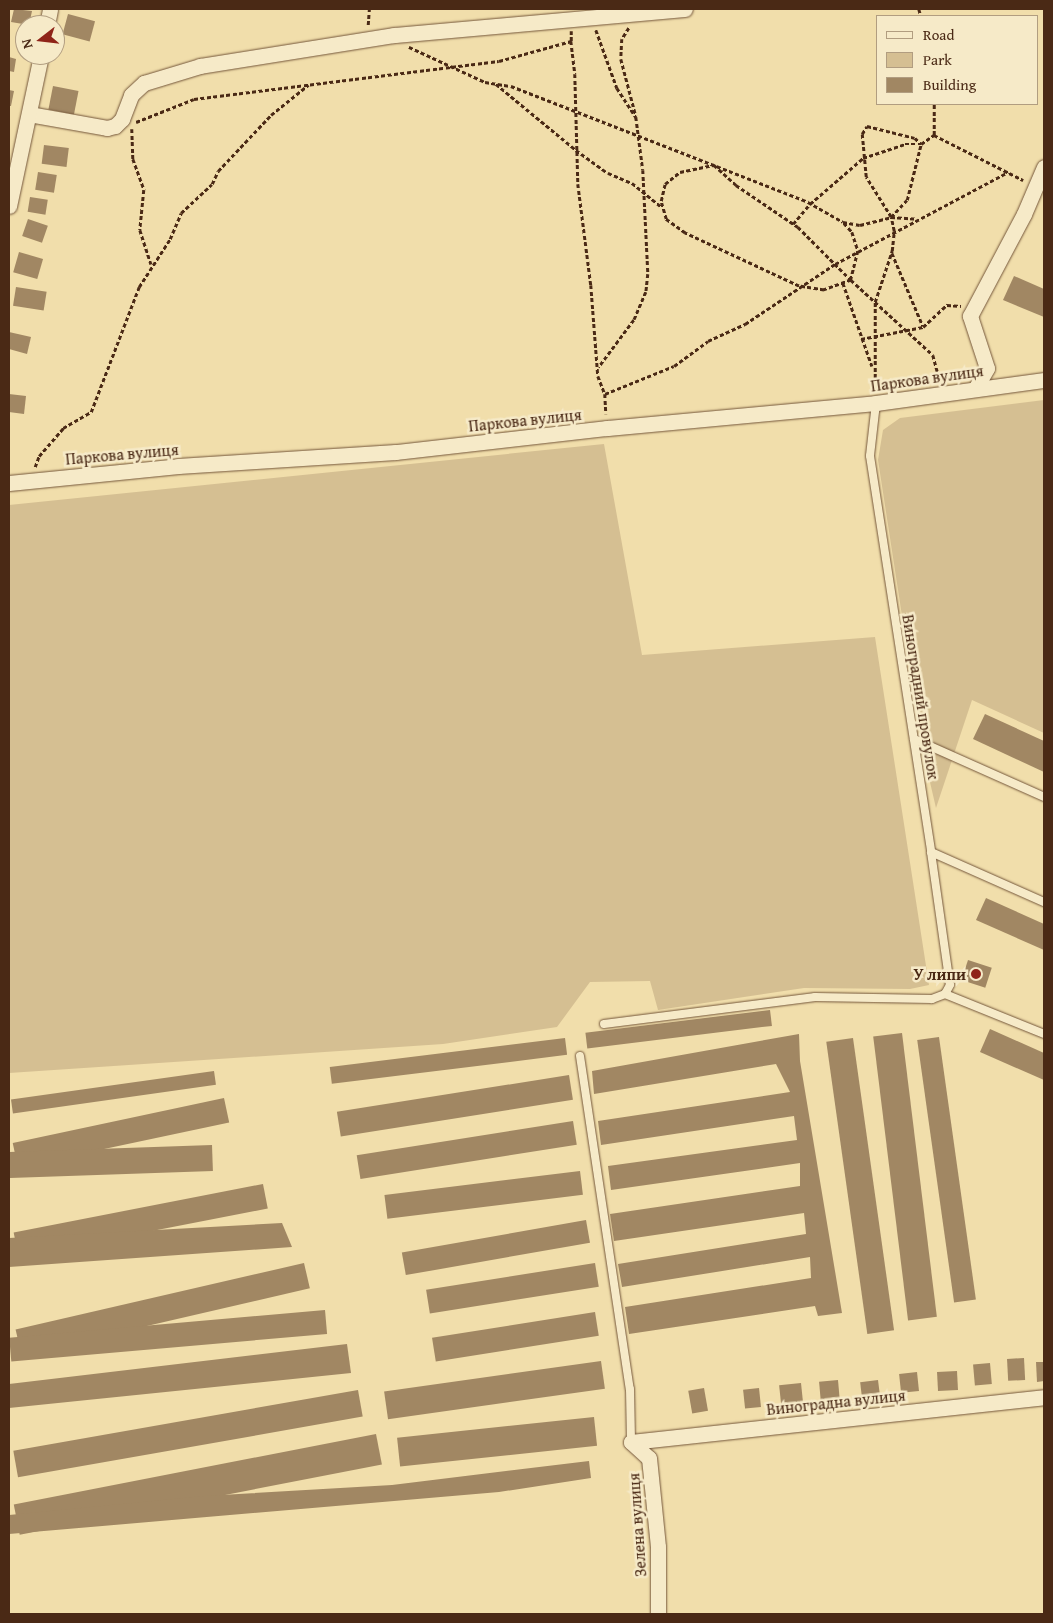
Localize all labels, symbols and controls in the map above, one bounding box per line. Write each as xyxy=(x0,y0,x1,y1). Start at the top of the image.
north arrow xyxy=(15,15,65,65)
legend xyxy=(876,15,1038,105)
text: Road xyxy=(923,24,954,45)
text: N xyxy=(16,37,37,51)
text: Park xyxy=(923,49,952,70)
text: Building xyxy=(923,74,976,95)
street label: Паркова вулиця xyxy=(869,361,985,395)
street label: Паркова вулиця xyxy=(468,405,582,435)
street label: Паркова вулиця xyxy=(65,439,179,469)
street label: Виноградний провулок xyxy=(898,613,944,781)
place label: У липи xyxy=(914,964,966,984)
marker: У липи xyxy=(970,968,982,980)
street label: Виноградна вулиця xyxy=(766,1385,906,1419)
street label: Зелена вулиця xyxy=(624,1472,650,1578)

